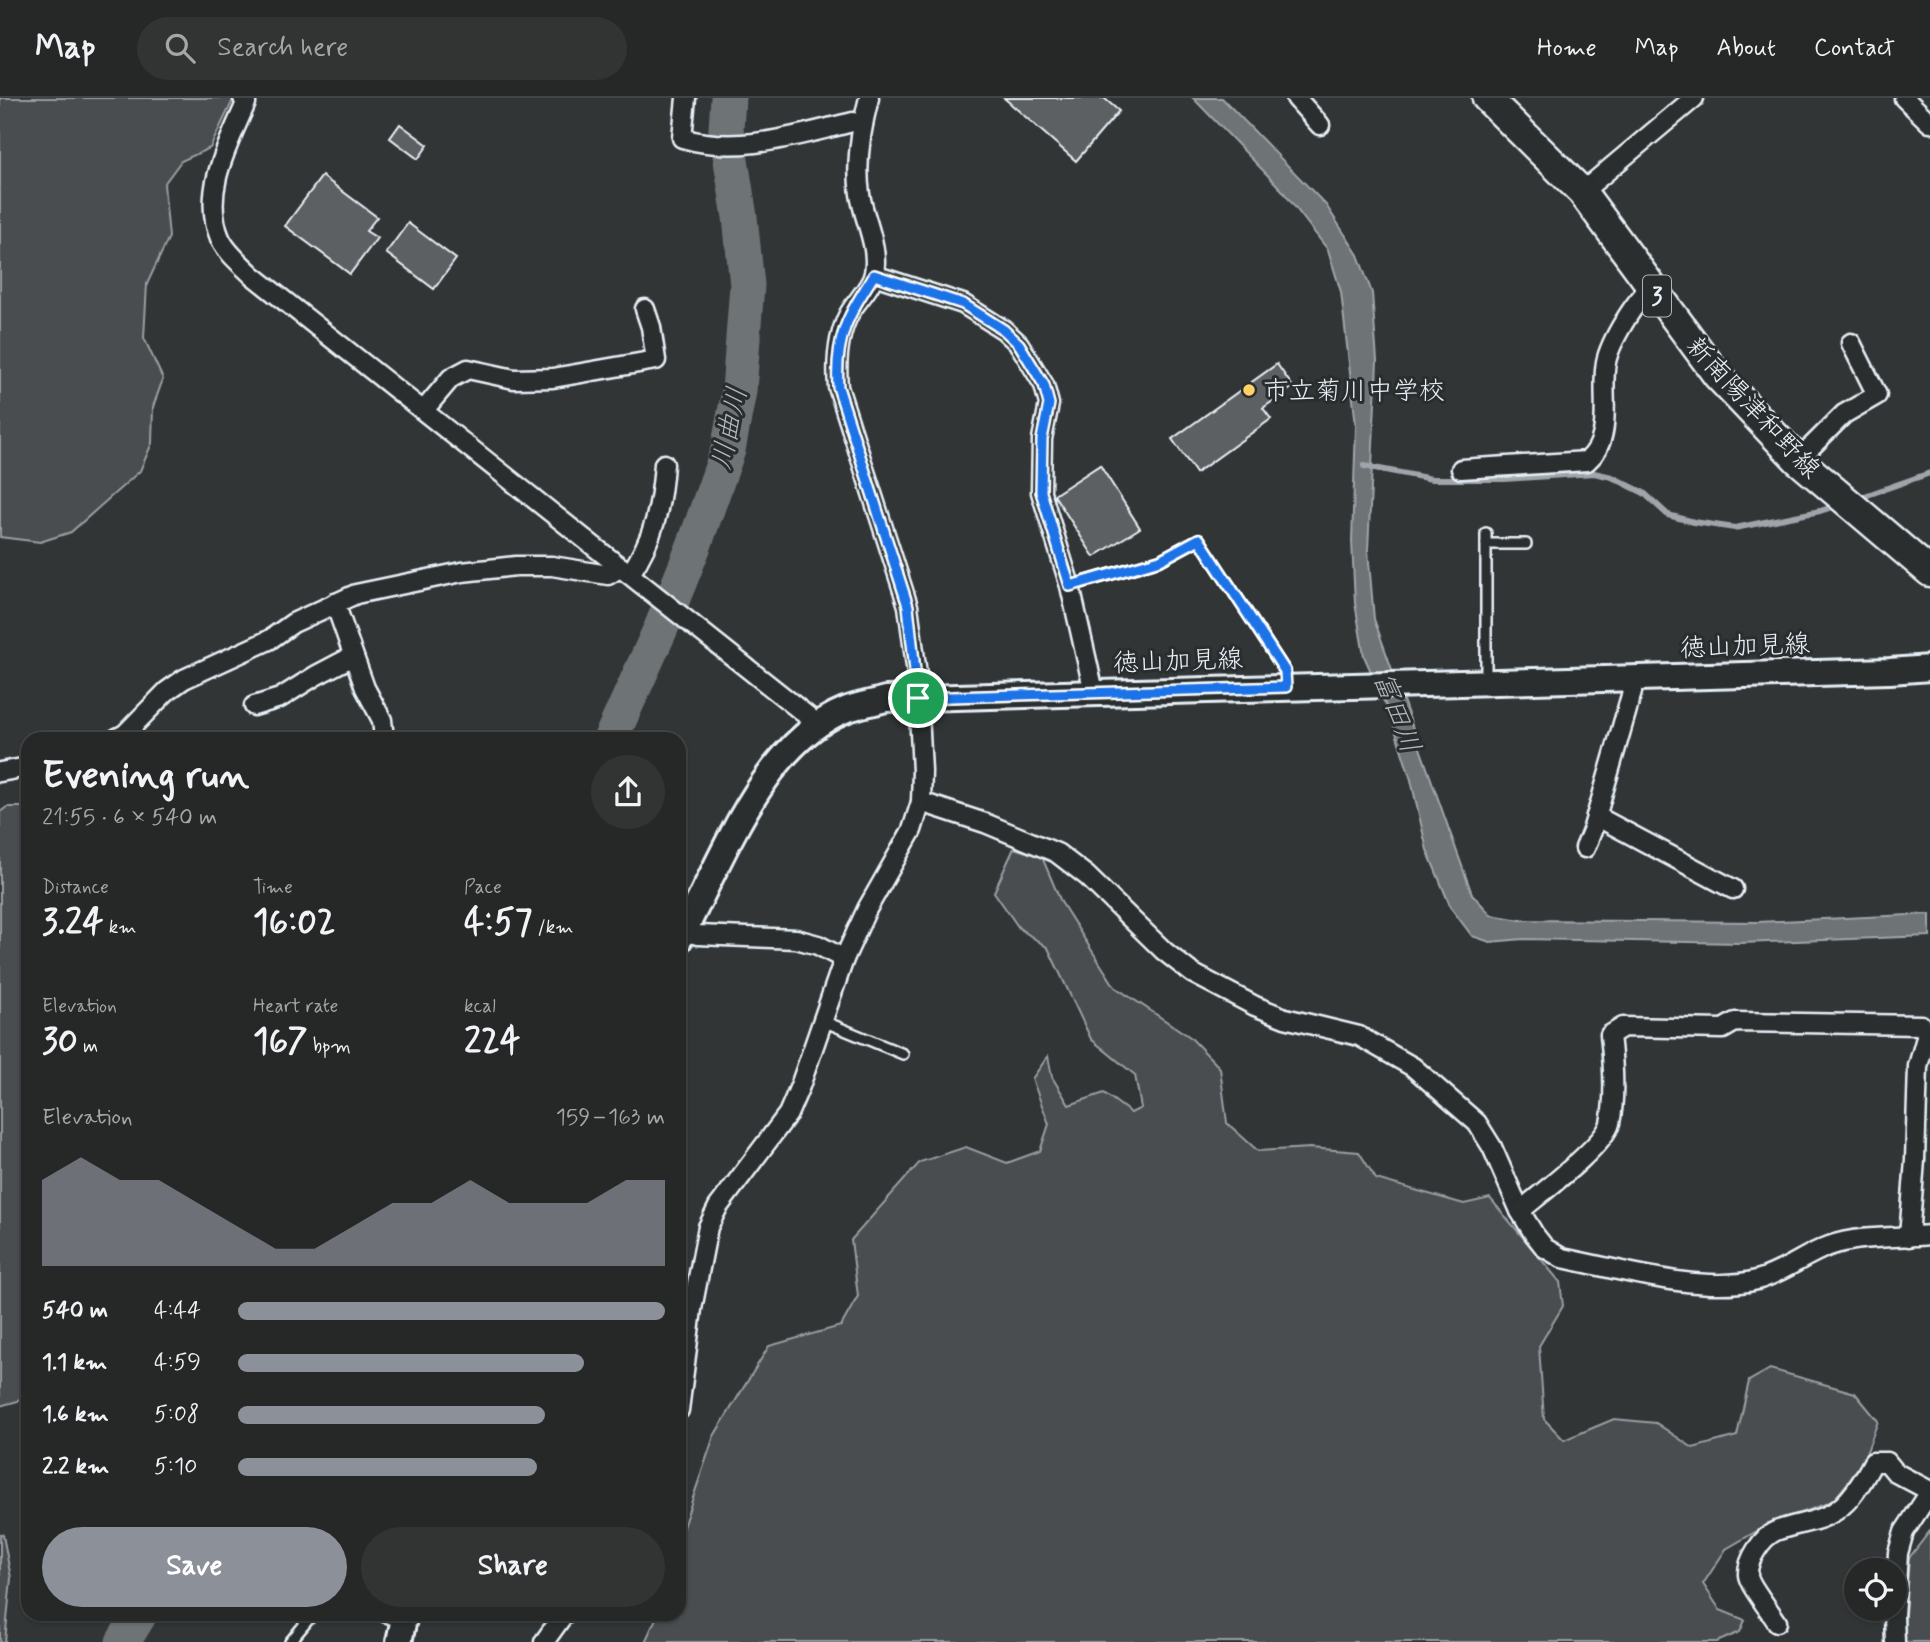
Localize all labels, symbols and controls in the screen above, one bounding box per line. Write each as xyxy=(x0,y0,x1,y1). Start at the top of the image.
search box xyxy=(137,17,627,80)
text: Map xyxy=(35,26,95,70)
icon: search xyxy=(161,29,199,67)
text: Search here xyxy=(217,31,348,65)
text: Home xyxy=(1537,33,1597,64)
text: Map xyxy=(1635,33,1679,64)
text: About xyxy=(1717,33,1776,64)
text: Contact xyxy=(1814,33,1895,64)
road number: 3 xyxy=(1643,276,1671,316)
street label: 新南陽津和野線 xyxy=(1678,330,1827,487)
place label: 市立菊川中学校 xyxy=(1263,375,1445,409)
marker: 市立菊川中学校 xyxy=(1241,382,1257,398)
water label: 川曲川 xyxy=(704,384,757,473)
street label: 徳山加見線 xyxy=(1680,628,1811,666)
street label: 徳山加見線 xyxy=(1113,643,1244,681)
water label: 富田川 xyxy=(1363,667,1428,759)
pin xyxy=(888,668,948,728)
icon: arrive xyxy=(899,679,937,717)
text: Evening run xyxy=(42,752,249,801)
button: share xyxy=(591,755,665,829)
text: 21:55 · 6 × 540 m xyxy=(42,803,217,833)
text: Distance xyxy=(42,875,109,900)
text: Time xyxy=(253,875,293,900)
text: Pace xyxy=(464,875,502,900)
text: 3.24 xyxy=(42,900,104,946)
text: 16:02 xyxy=(253,900,335,946)
text: 4:57 xyxy=(464,900,532,946)
text: km xyxy=(104,915,136,940)
text: /km xyxy=(532,915,573,940)
text: Elevation xyxy=(42,994,117,1019)
text: Heart rate xyxy=(253,994,338,1019)
text: kcal xyxy=(464,994,496,1019)
text: 30 xyxy=(42,1019,78,1065)
text: 167 xyxy=(253,1019,308,1065)
text: 224 xyxy=(464,1019,520,1065)
text: m xyxy=(78,1034,98,1059)
text: bpm xyxy=(308,1034,351,1059)
text: Elevation xyxy=(42,1103,133,1133)
text: 159–163 m xyxy=(556,1103,665,1133)
text: 540 m xyxy=(42,1296,108,1326)
text: 4:44 xyxy=(154,1296,201,1326)
text: 1.1 km xyxy=(42,1348,107,1378)
text: 4:59 xyxy=(154,1348,201,1378)
text: 1.6 km xyxy=(42,1400,109,1430)
text: 5:08 xyxy=(154,1400,199,1430)
text: 2.2 km xyxy=(42,1452,109,1482)
text: 5:10 xyxy=(154,1452,197,1482)
button: Save xyxy=(42,1527,347,1607)
button: Share xyxy=(361,1527,665,1607)
map controls xyxy=(1844,1558,1907,1621)
button: locate xyxy=(1844,1558,1907,1621)

